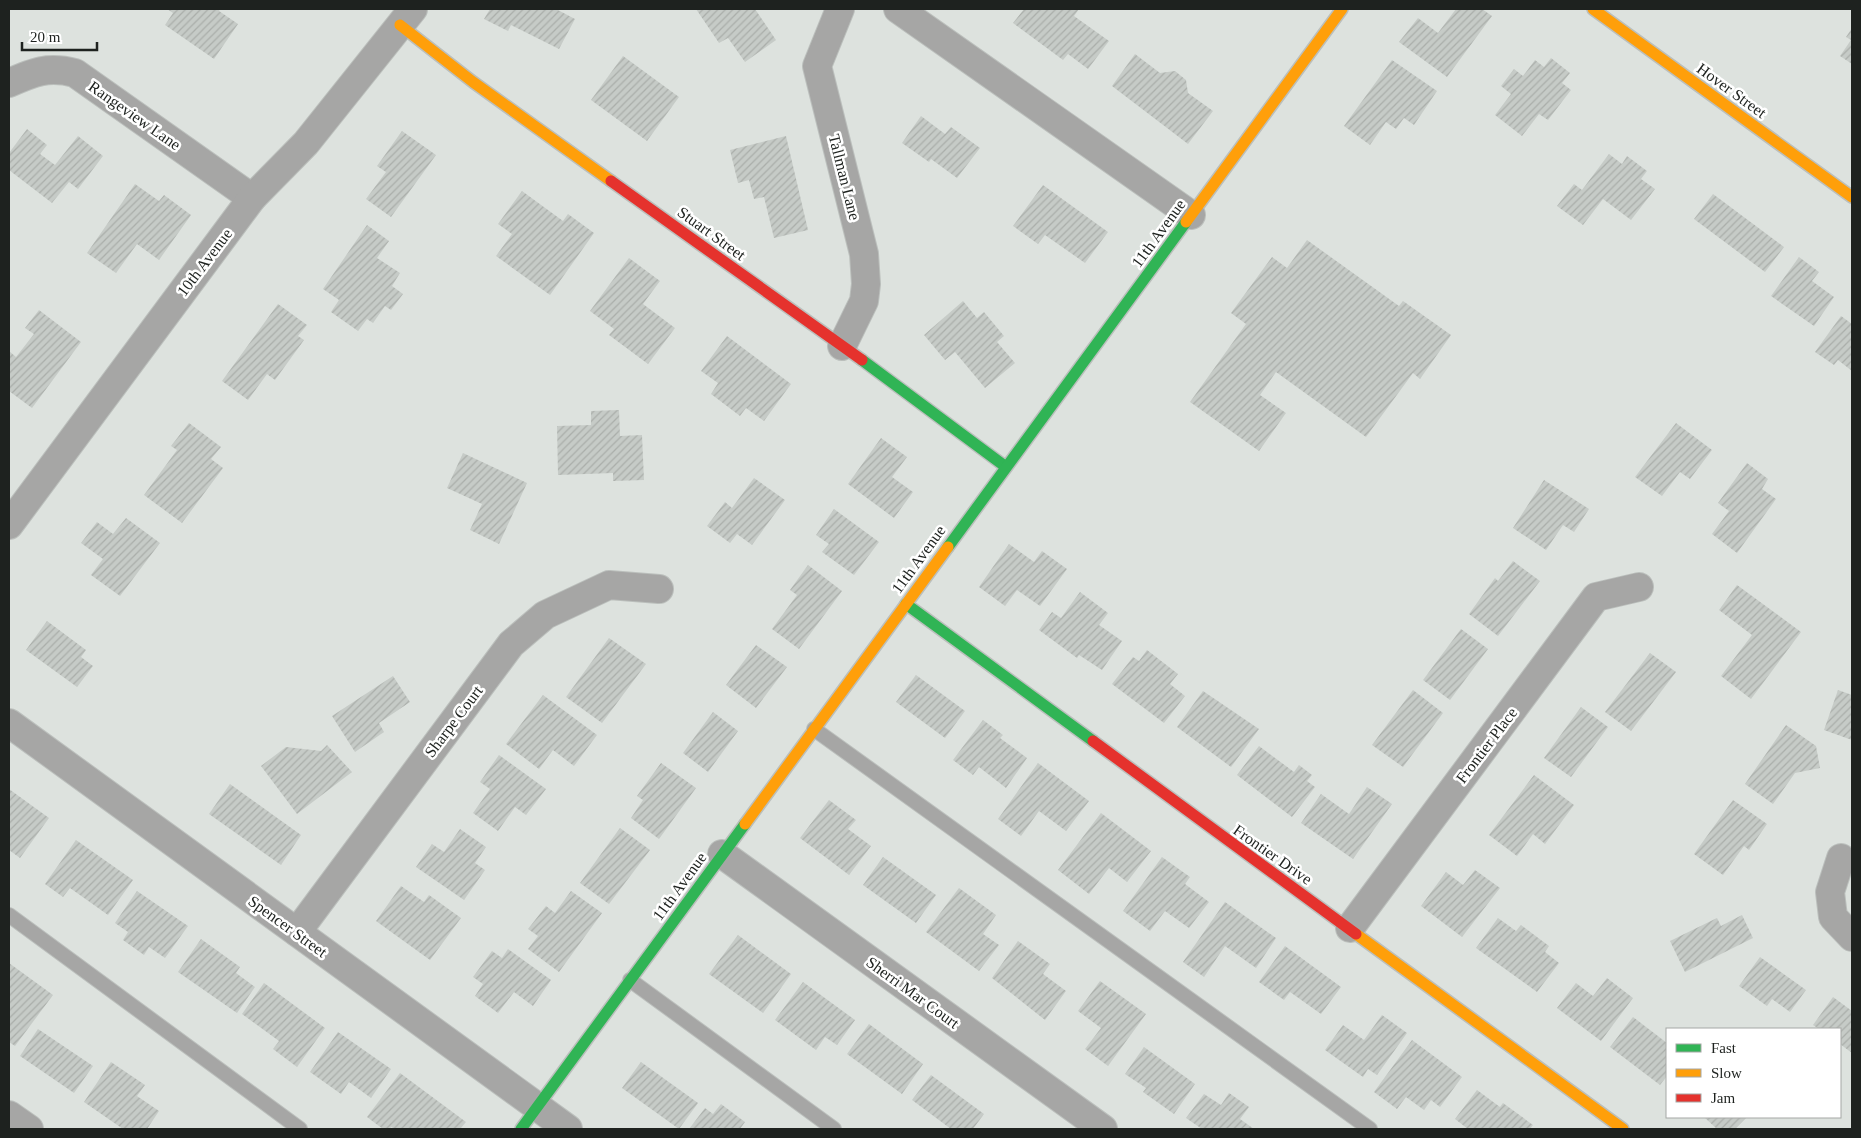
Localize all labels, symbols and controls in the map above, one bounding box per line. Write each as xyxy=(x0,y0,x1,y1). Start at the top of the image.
scale bar xyxy=(22,20,98,52)
text: 20 m xyxy=(30,29,61,45)
street label: Hover Street xyxy=(1694,60,1770,121)
street label: Rangeview Lane xyxy=(85,77,184,154)
street label: Tallman Lane xyxy=(826,132,863,222)
street label: 11th Avenue xyxy=(1128,196,1189,270)
street label: Stuart Street xyxy=(675,203,749,264)
street label: 10th Avenue xyxy=(173,225,235,299)
street label: 11th Avenue xyxy=(888,522,949,596)
street label: Sharpe Court xyxy=(421,682,487,761)
street label: Frontier Place xyxy=(1452,704,1520,786)
street label: Frontier Drive xyxy=(1230,821,1315,888)
street label: 11th Avenue xyxy=(649,849,710,923)
street label: Spencer Street xyxy=(245,892,331,962)
street label: Sherri Mar Court xyxy=(863,953,963,1032)
legend xyxy=(1666,1028,1841,1118)
text: Fast xyxy=(1711,1040,1737,1056)
text: Slow xyxy=(1711,1065,1742,1081)
text: Jam xyxy=(1711,1090,1735,1106)

